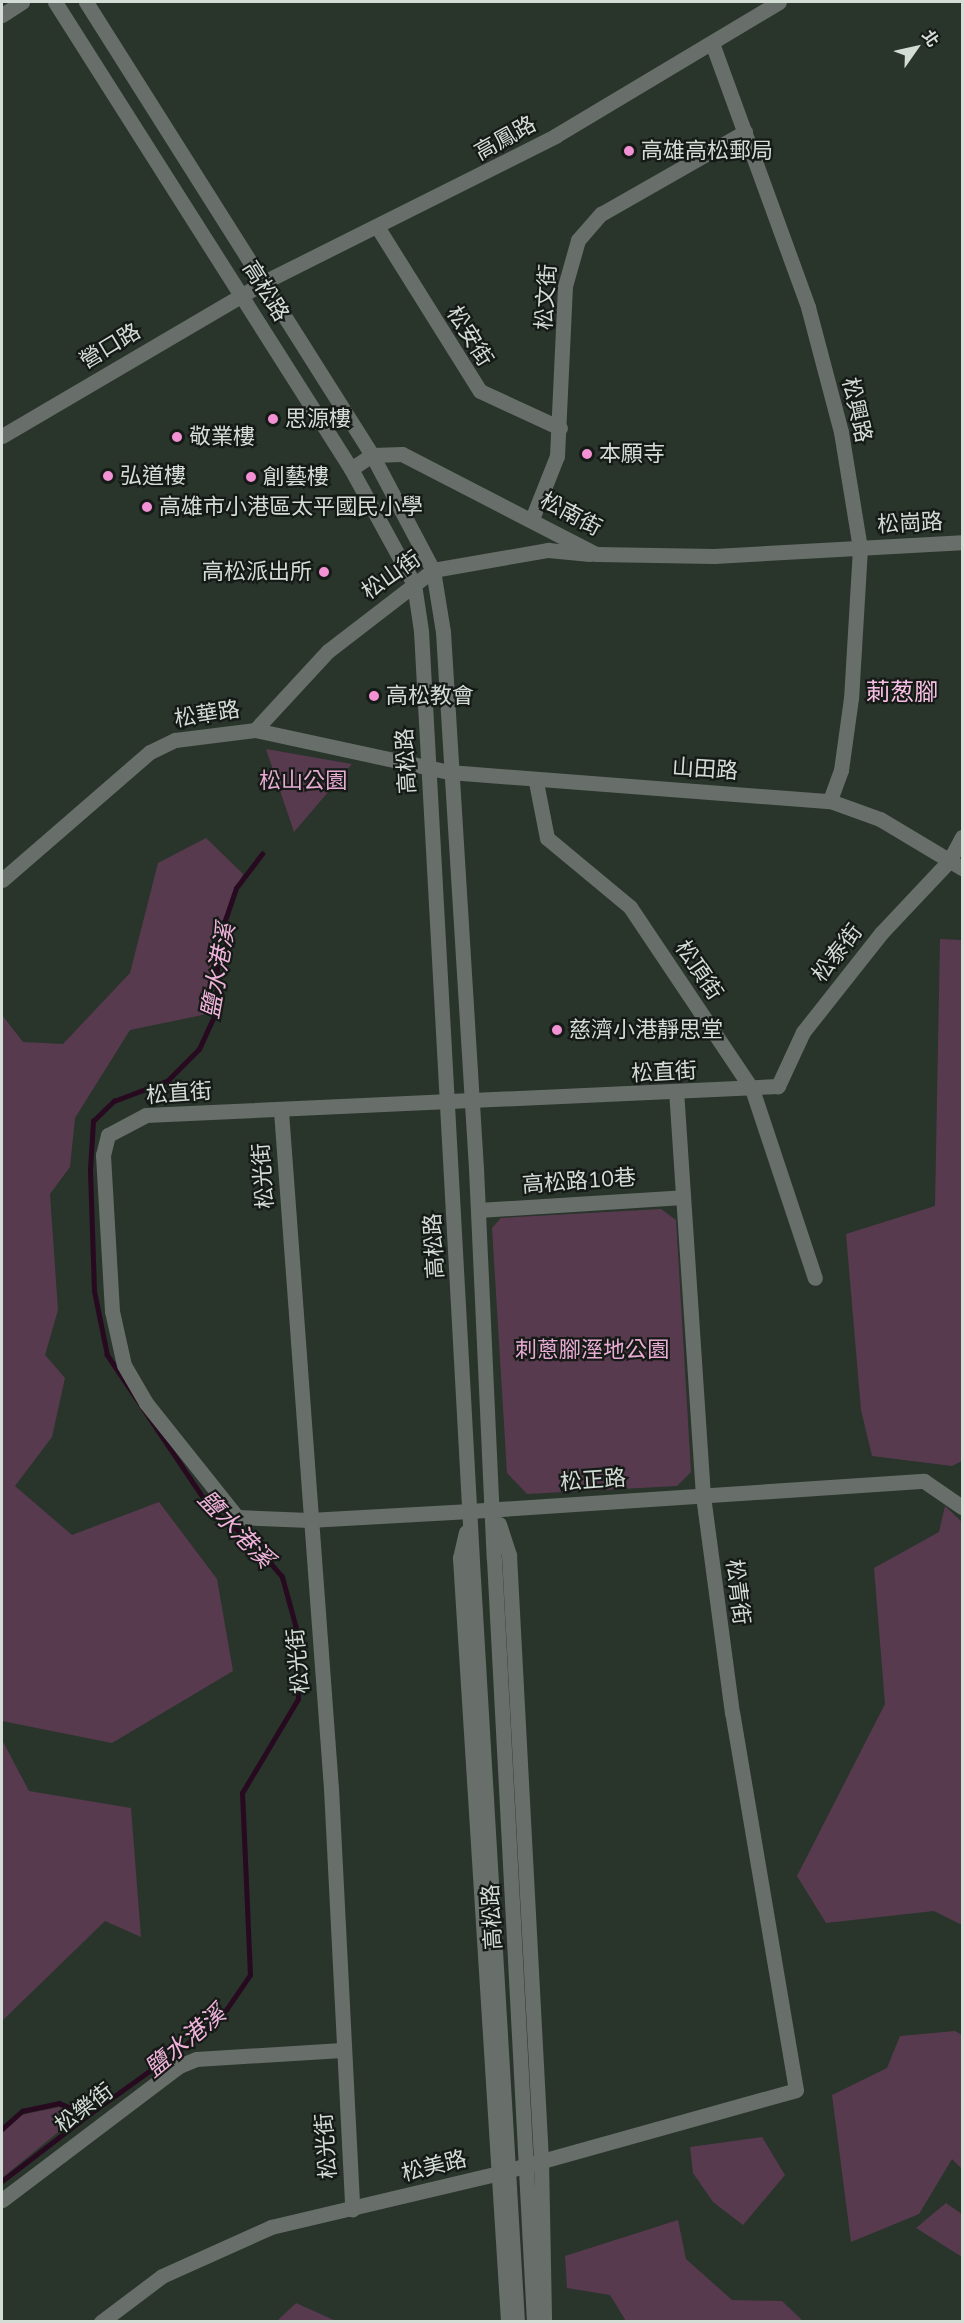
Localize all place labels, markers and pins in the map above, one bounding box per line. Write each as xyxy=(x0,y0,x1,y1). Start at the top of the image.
place label: 高雄高松郵局 xyxy=(641,138,773,164)
marker: 高雄高松郵局 xyxy=(622,144,636,158)
place label: 思源樓 xyxy=(285,406,351,432)
marker: 思源樓 xyxy=(266,412,280,426)
place label: 敬業樓 xyxy=(189,424,255,450)
marker: 敬業樓 xyxy=(170,430,184,444)
place label: 本願寺 xyxy=(599,441,665,467)
marker: 本願寺 xyxy=(580,447,594,461)
place label: 弘道樓 xyxy=(120,463,186,489)
place label: 創藝樓 xyxy=(263,464,329,490)
marker: 弘道樓 xyxy=(101,469,115,483)
marker: 創藝樓 xyxy=(244,470,258,484)
place label: 高雄市小港區太平國民小學 xyxy=(159,494,423,520)
marker: 高雄市小港區太平國民小學 xyxy=(140,500,154,514)
place label: 高松派出所 xyxy=(202,559,312,585)
marker: 高松派出所 xyxy=(317,565,331,579)
place label: 高松教會 xyxy=(386,683,474,709)
marker: 高松教會 xyxy=(367,689,381,703)
place label: 慈濟小港靜思堂 xyxy=(569,1017,723,1043)
marker: 慈濟小港靜思堂 xyxy=(550,1023,564,1037)

